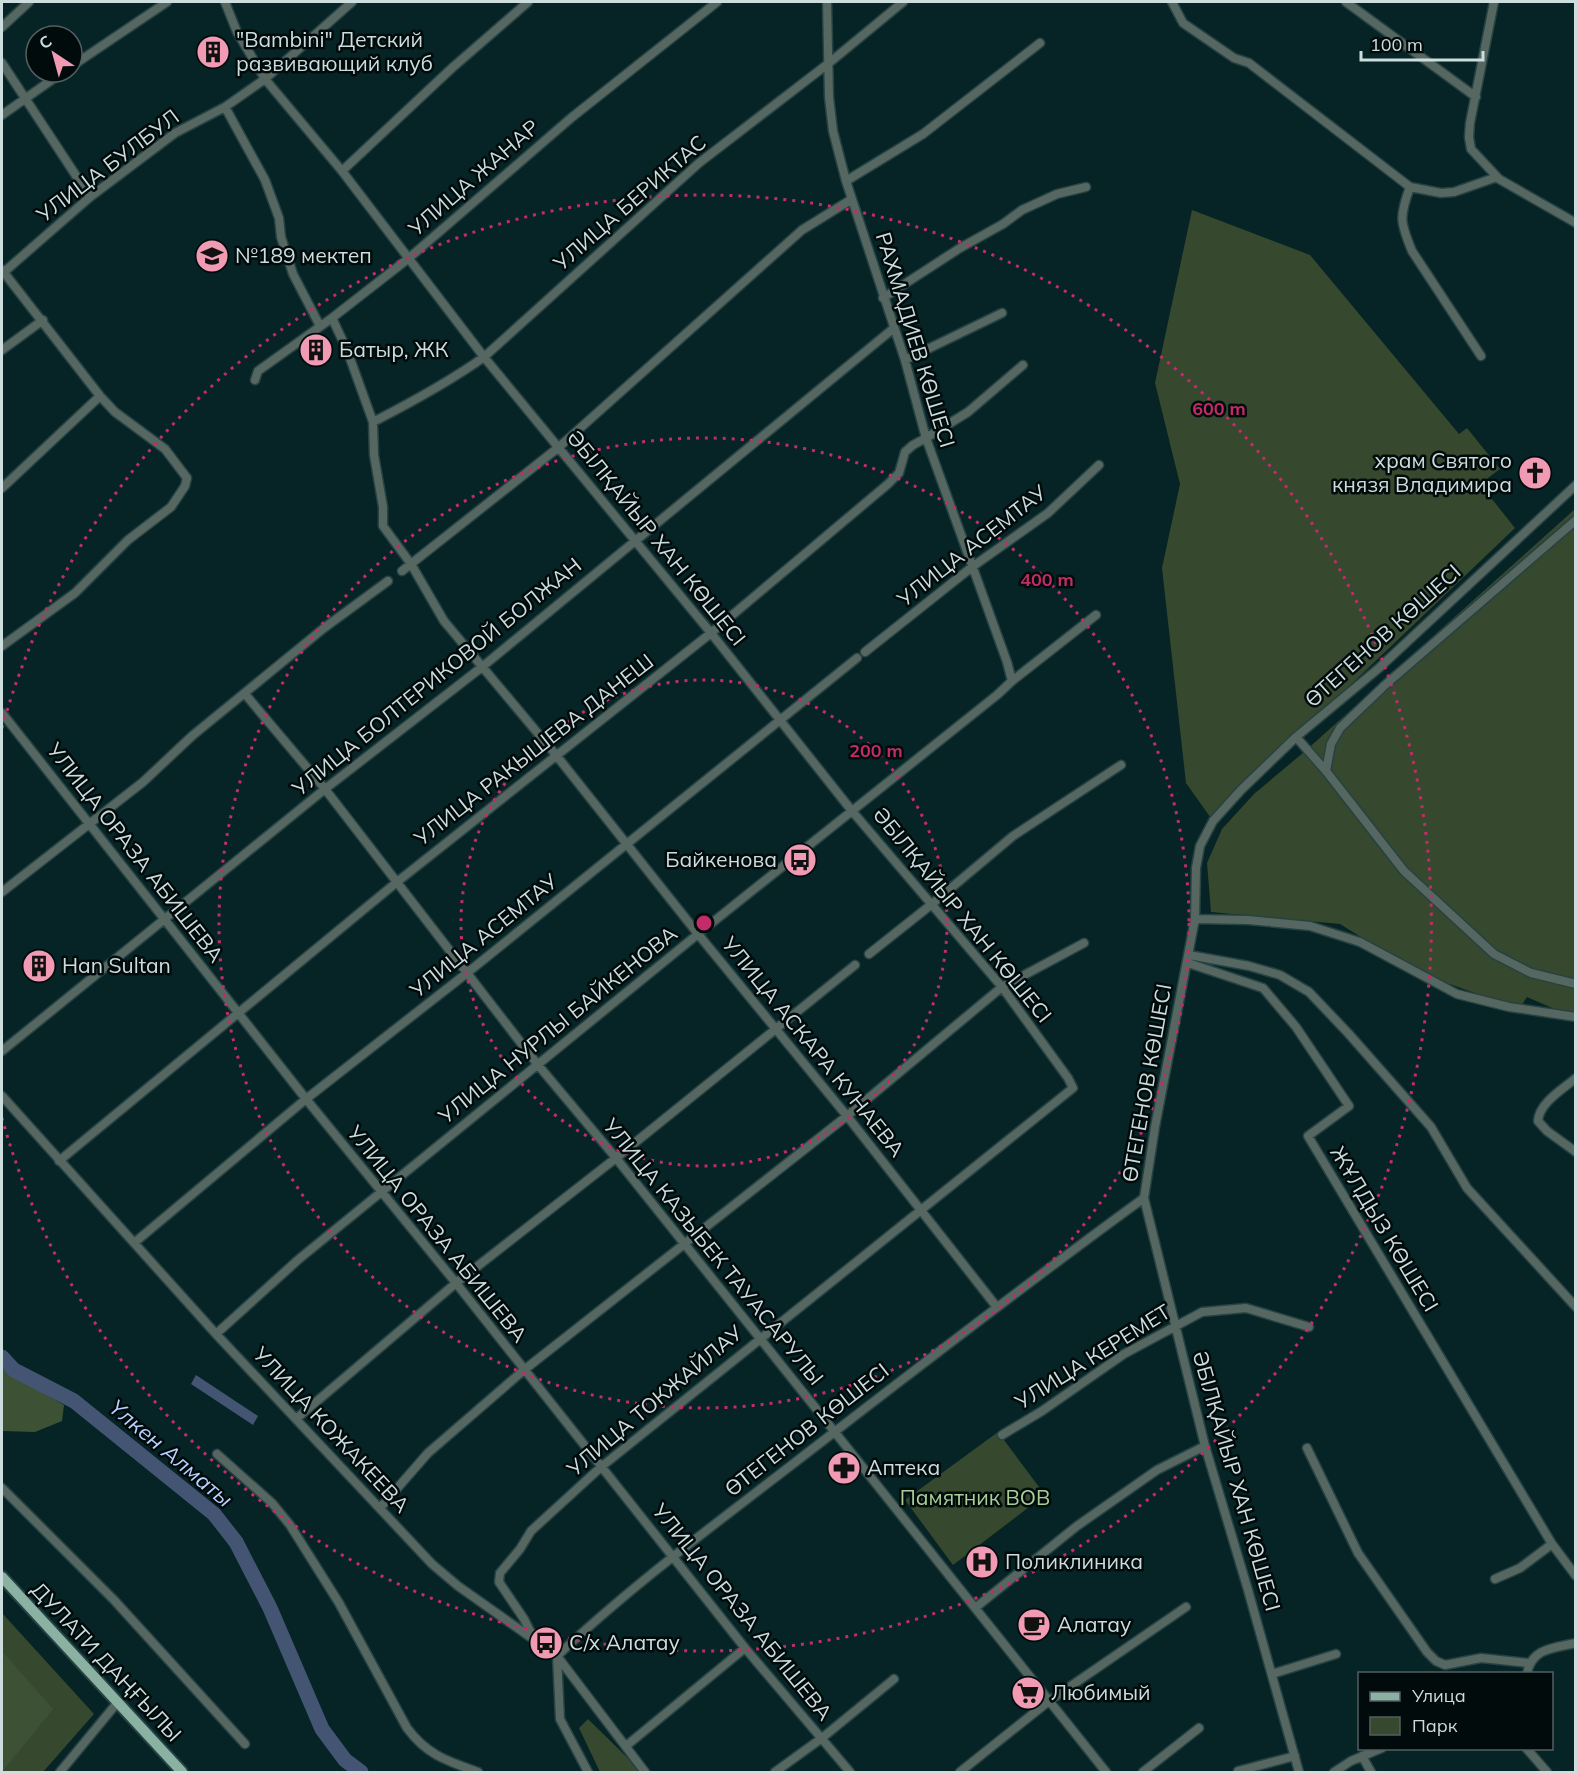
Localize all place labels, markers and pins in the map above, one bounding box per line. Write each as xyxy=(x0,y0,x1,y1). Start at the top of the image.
place label: "Bambini" Детский развивающий клуб xyxy=(236,26,433,76)
building icon: "Bambini" Детский развивающий клуб xyxy=(195,34,231,70)
school or university icon: №189 мектеп xyxy=(194,238,230,274)
place label: №189 мектеп xyxy=(235,242,372,268)
building icon: Батыр, ЖК xyxy=(298,332,334,368)
place label: Батыр, ЖК xyxy=(339,336,449,362)
place label: храм Святого князя Владимира xyxy=(1332,447,1512,497)
church icon: храм Святого князя Владимира xyxy=(1517,455,1553,491)
bus stop icon: Байкенова xyxy=(782,842,818,878)
place label: Байкенова xyxy=(665,846,777,872)
centre of rings xyxy=(694,913,714,933)
building icon: Han Sultan xyxy=(21,948,57,984)
place label: Han Sultan xyxy=(62,952,171,978)
pharmacy icon: Аптека xyxy=(826,1450,862,1486)
place label: Аптека xyxy=(867,1454,940,1480)
hospital icon: Поликлиника xyxy=(964,1544,1000,1580)
place label: Поликлиника xyxy=(1005,1548,1143,1574)
cafe icon: Алатау xyxy=(1016,1607,1052,1643)
place label: Алатау xyxy=(1057,1611,1131,1637)
bus stop icon: С/х Алатау xyxy=(528,1625,564,1661)
place label: С/х Алатау xyxy=(569,1629,680,1655)
supermarket icon: Любимый xyxy=(1010,1675,1046,1711)
place label: Любимый xyxy=(1051,1679,1151,1705)

